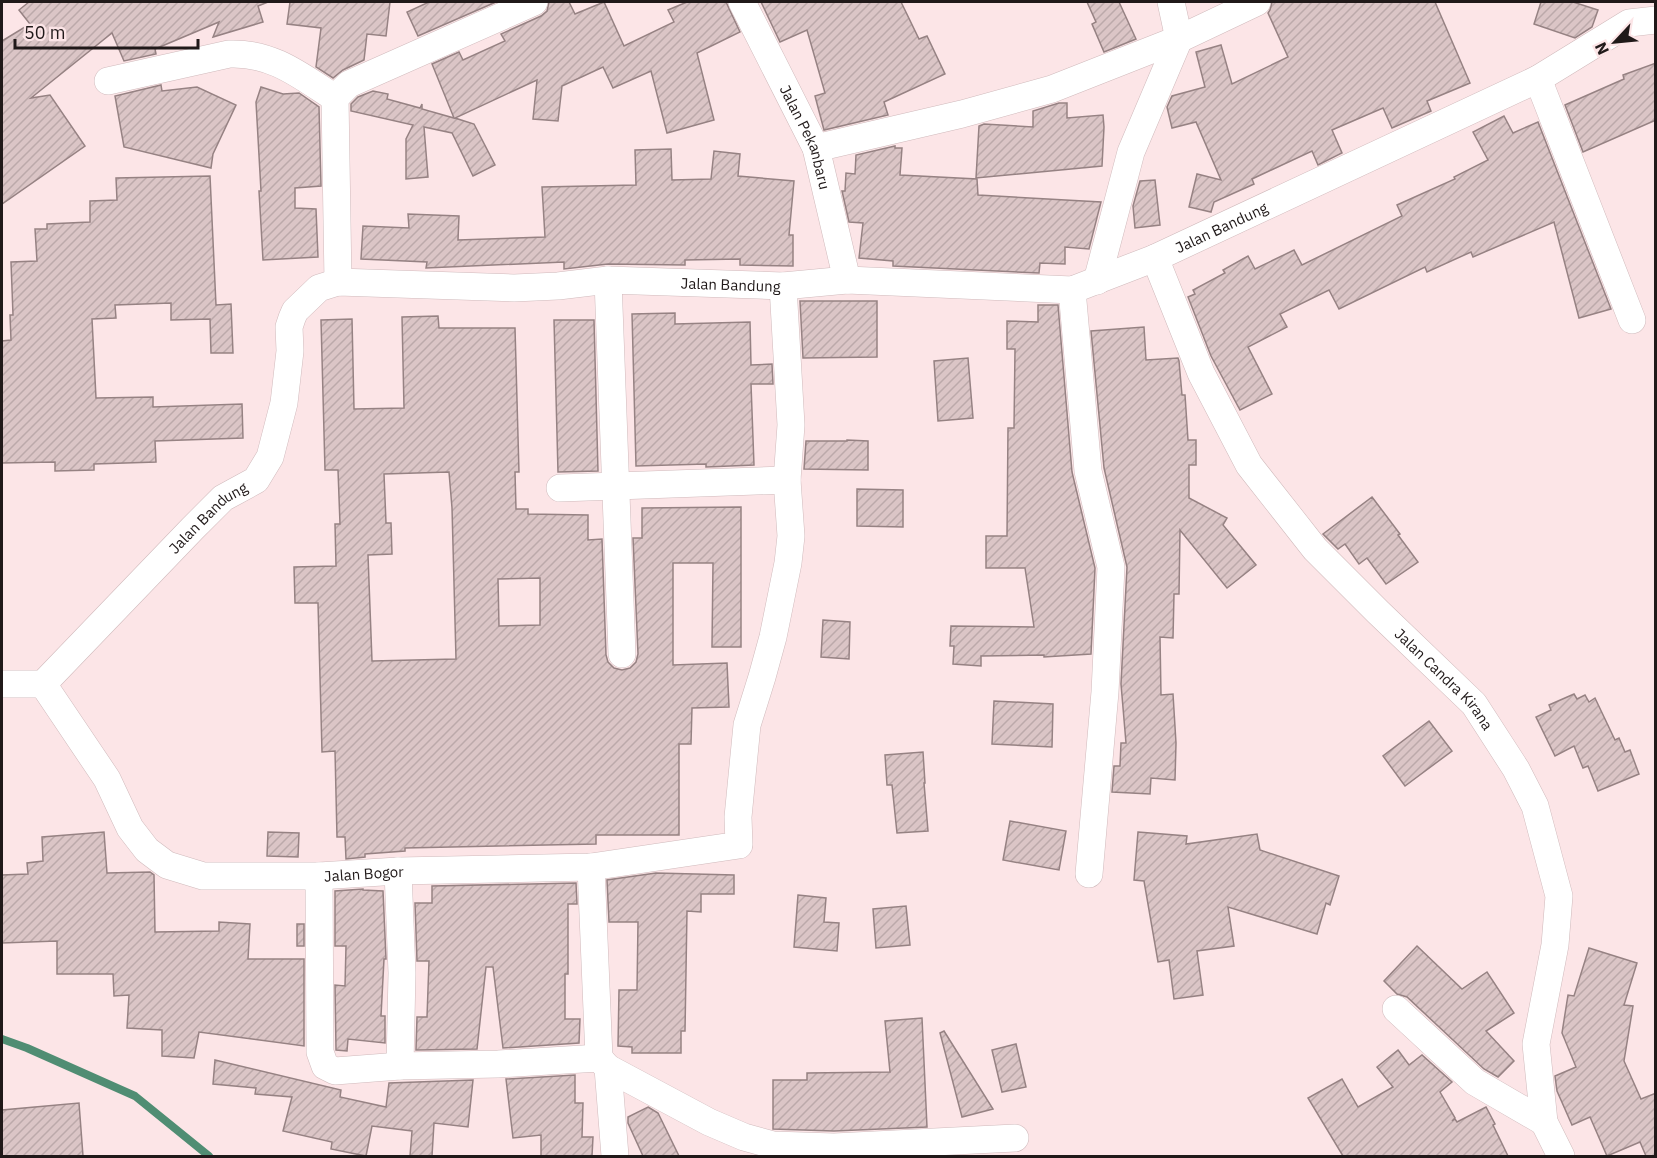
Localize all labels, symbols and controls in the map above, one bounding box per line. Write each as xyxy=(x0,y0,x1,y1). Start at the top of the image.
scale bar xyxy=(15,12,198,50)
north arrow xyxy=(1585,12,1645,72)
text: 50 m xyxy=(24,21,66,44)
text: N xyxy=(1590,39,1613,58)
street label: Jalan Pekanbaru xyxy=(776,82,835,191)
street label: Jalan Bandung xyxy=(1172,197,1271,257)
street label: Jalan Bandung xyxy=(680,273,781,295)
street label: Jalan Bandung xyxy=(164,477,251,557)
street label: Jalan Candra Kirana xyxy=(1391,624,1498,733)
street label: Jalan Bogor xyxy=(323,861,404,885)

